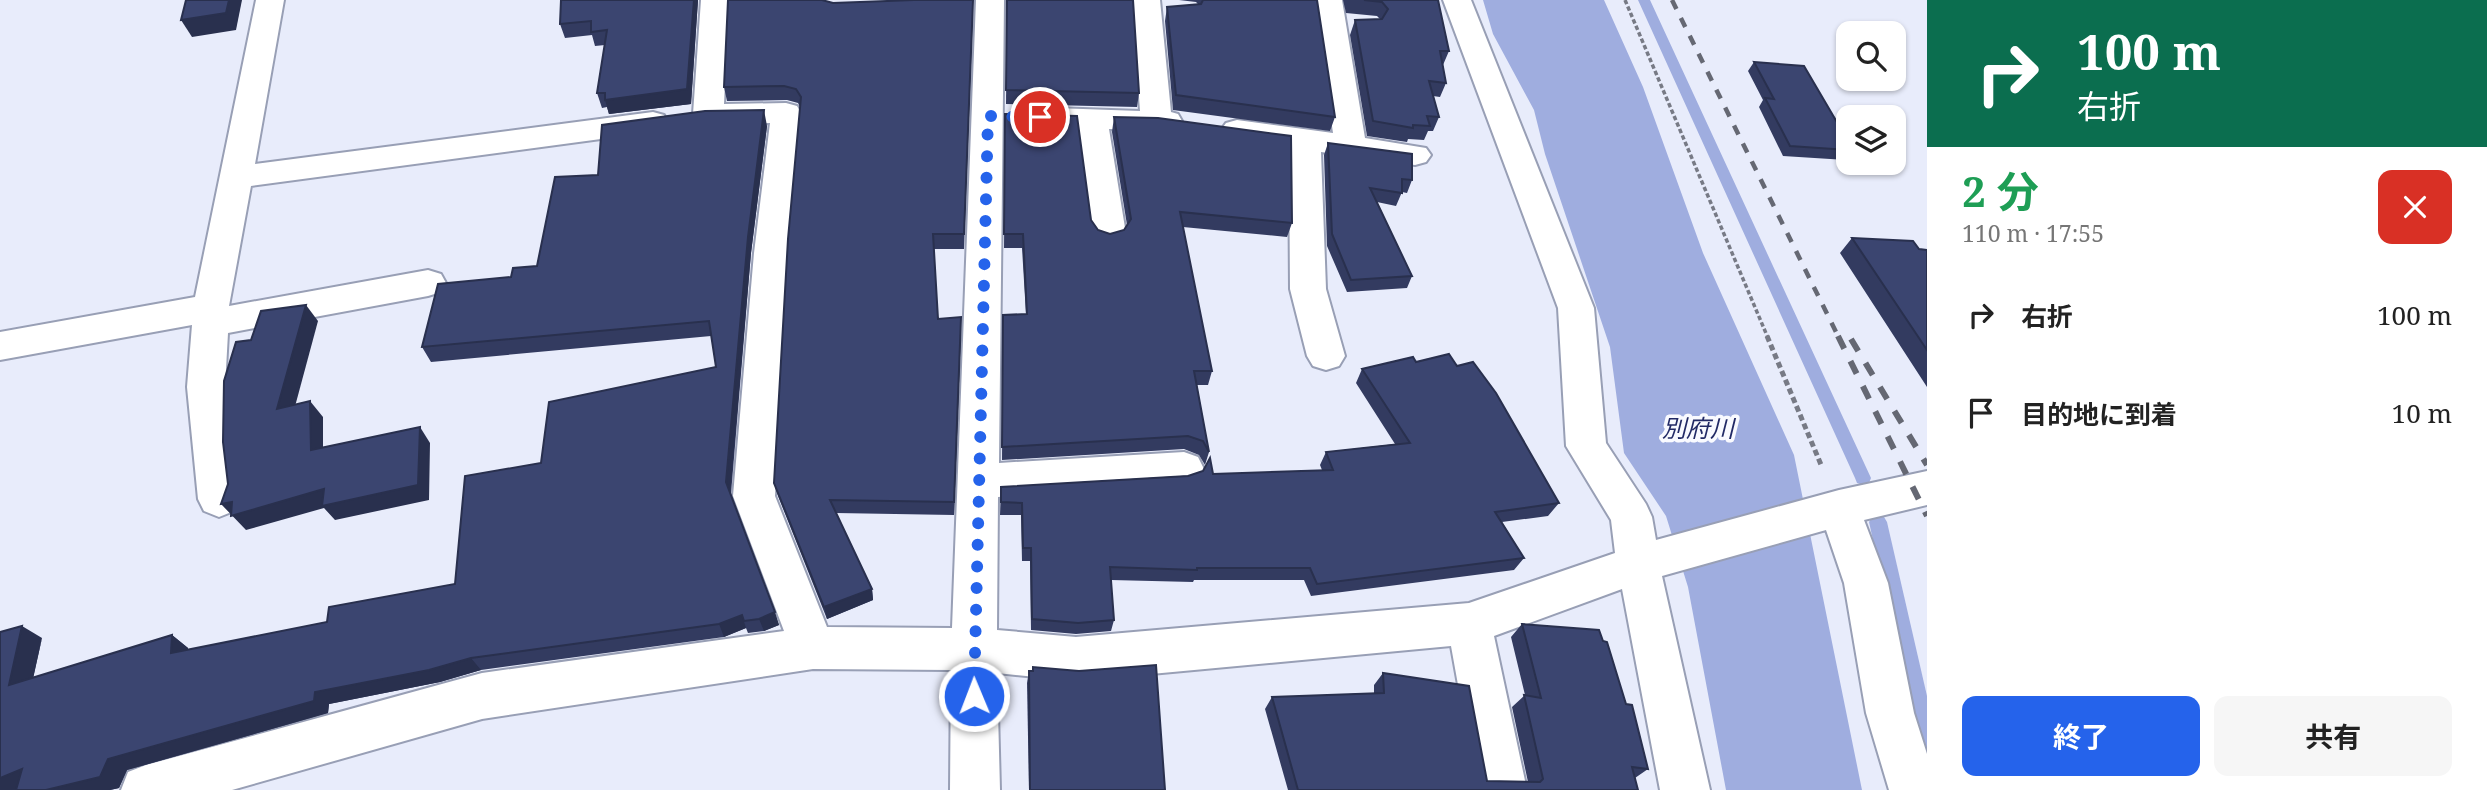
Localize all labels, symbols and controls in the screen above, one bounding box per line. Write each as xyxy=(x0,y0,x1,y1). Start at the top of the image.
text: 100 m xyxy=(2077,18,2221,84)
map controls xyxy=(1836,21,1906,175)
button: search xyxy=(1836,21,1906,91)
icon: right xyxy=(1962,28,2053,119)
text: 右折 xyxy=(2077,84,2141,127)
pin xyxy=(1010,87,1070,147)
icon: arrive xyxy=(1021,98,1059,136)
button: layers xyxy=(1836,105,1906,175)
text: 2 分 xyxy=(1962,162,2039,219)
button: close xyxy=(2378,170,2452,244)
text: 110 m · 17:55 xyxy=(1962,217,2104,249)
icon: right xyxy=(1962,296,2000,334)
text: 100 m xyxy=(2377,297,2452,333)
text: 右折 xyxy=(2021,298,2073,334)
icon: arrive xyxy=(1962,394,2000,432)
text: 10 m xyxy=(2392,395,2452,431)
text: 目的地に到着 xyxy=(2021,396,2177,432)
water label: 別府川 xyxy=(1662,411,1737,444)
position arrow xyxy=(937,659,1011,733)
button: 終了 xyxy=(1962,696,2200,776)
button: 共有 xyxy=(2214,696,2452,776)

